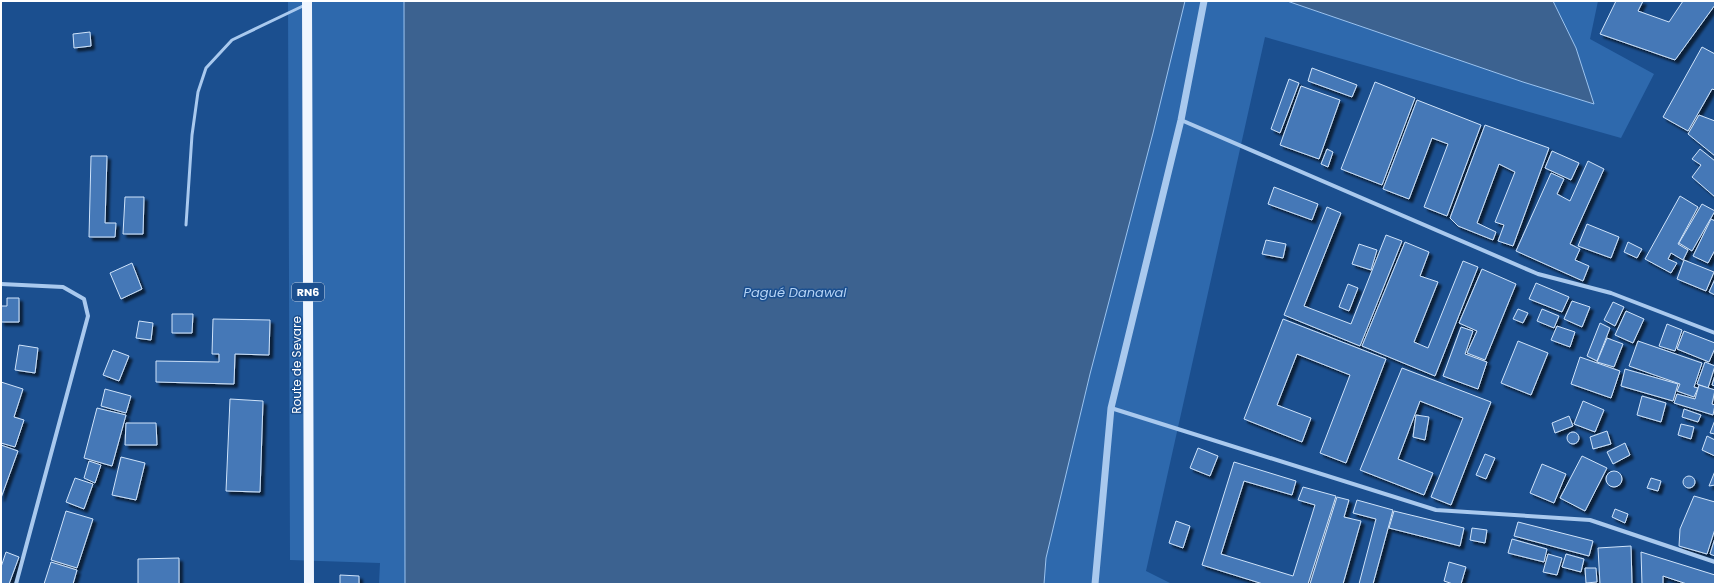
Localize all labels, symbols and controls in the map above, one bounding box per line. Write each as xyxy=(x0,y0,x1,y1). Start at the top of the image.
road number: RN6 xyxy=(292,283,324,301)
water label: Pagué Danawal xyxy=(743,283,847,302)
street label: Route de Sevare xyxy=(288,316,305,414)

